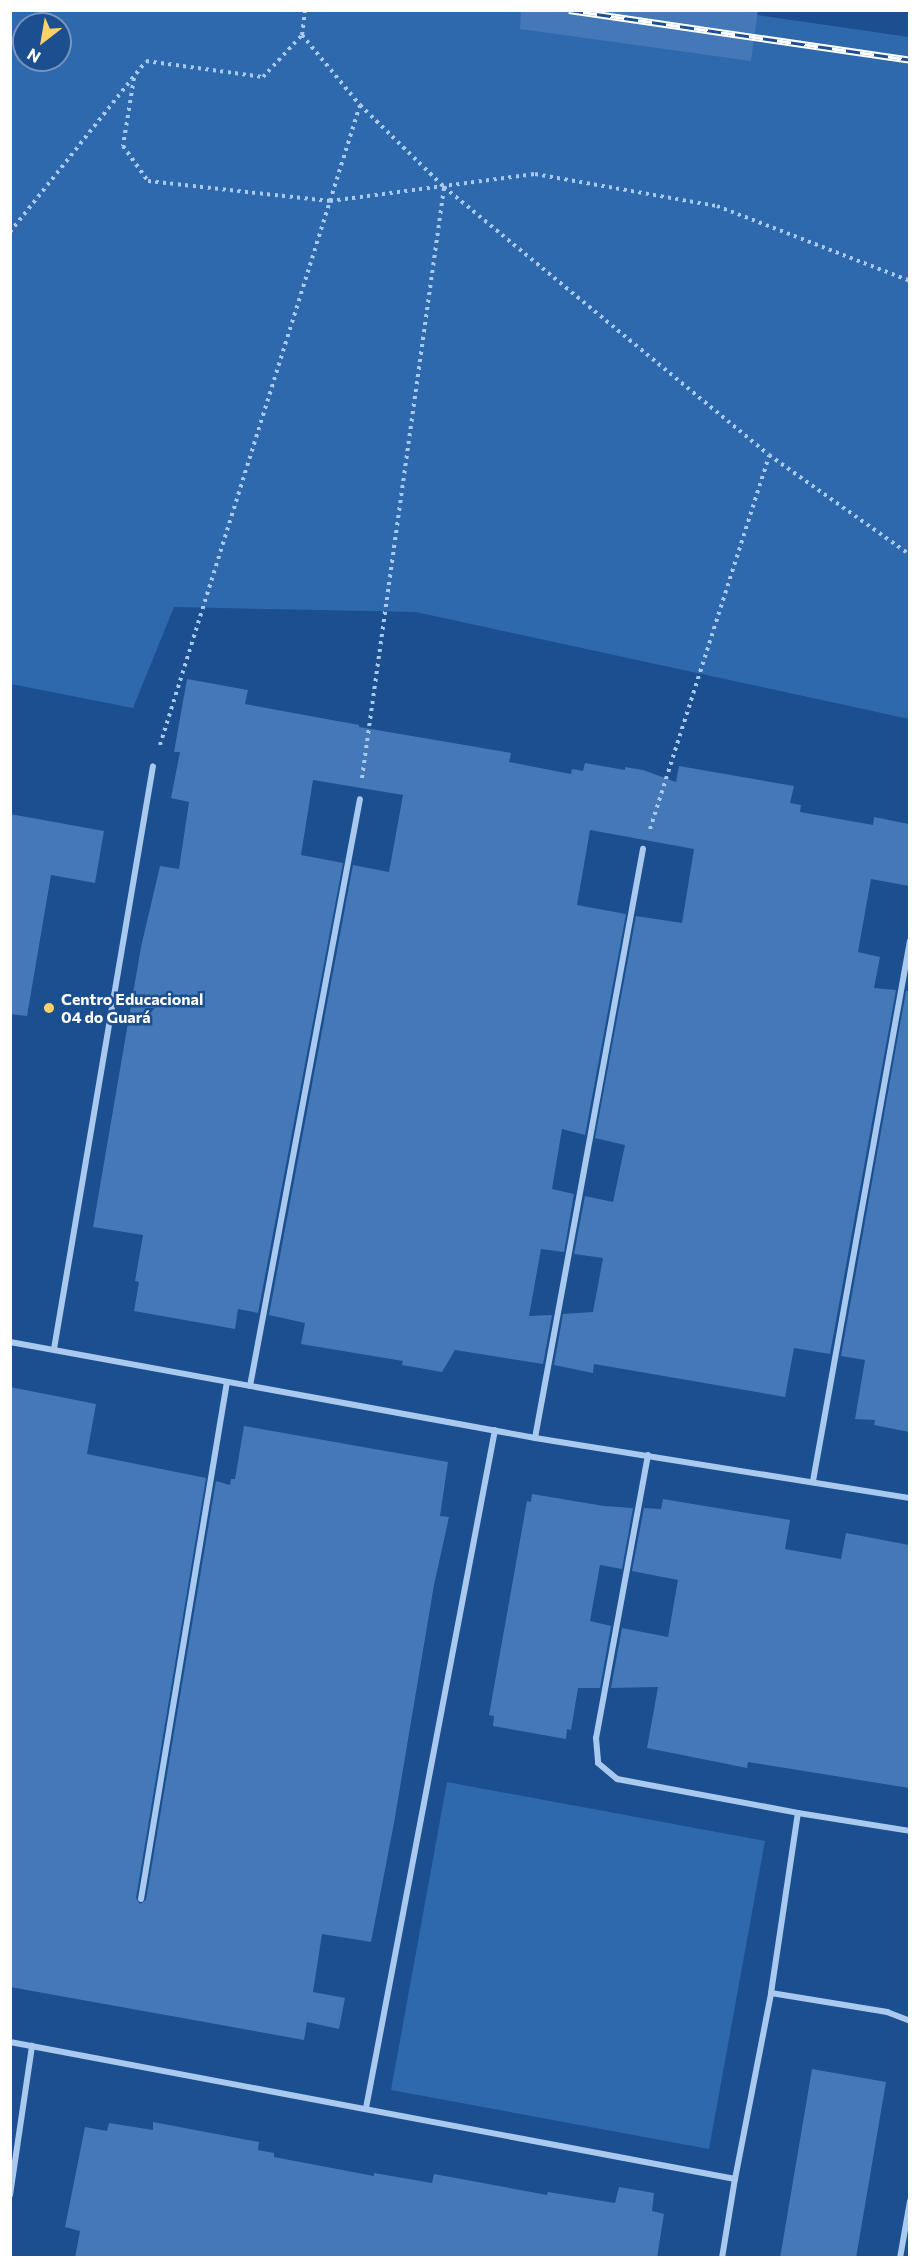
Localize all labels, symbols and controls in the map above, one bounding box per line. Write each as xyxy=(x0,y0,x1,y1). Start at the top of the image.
north arrow xyxy=(12,12,72,72)
text: N xyxy=(23,45,44,67)
place label: Centro Educacional 04 do Guará xyxy=(61,989,203,1027)
marker: Centro Educacional 04 do Guará xyxy=(42,1001,56,1015)

